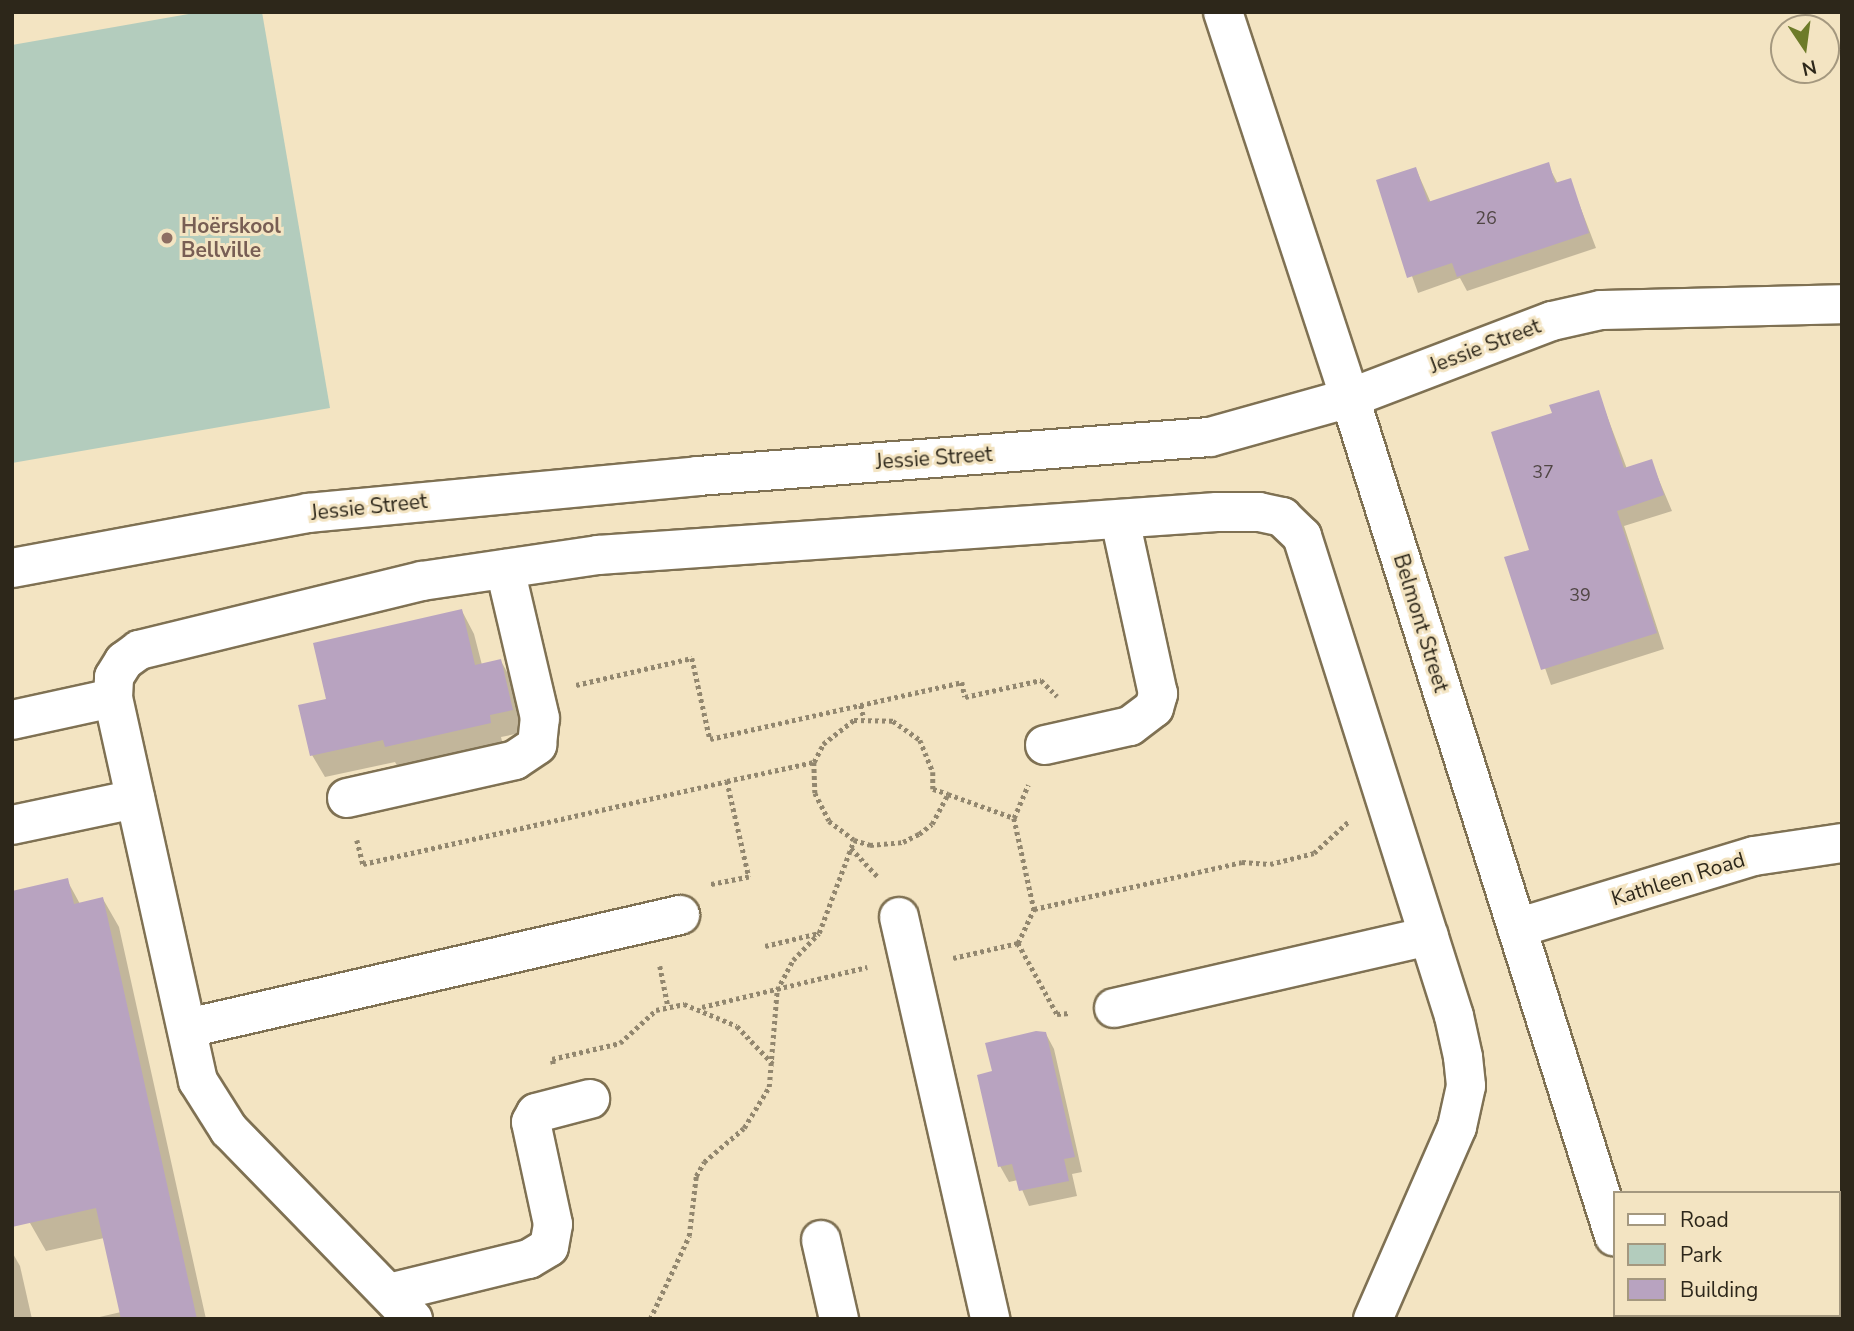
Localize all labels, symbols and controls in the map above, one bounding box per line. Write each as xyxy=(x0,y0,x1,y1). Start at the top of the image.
north arrow xyxy=(1770,14,1840,84)
text: N xyxy=(1799,53,1819,82)
house number: 26 xyxy=(1475,207,1497,229)
place label: Hoërskool Bellville xyxy=(181,213,281,263)
marker: Hoërskool Bellville xyxy=(159,230,175,246)
street label: Jessie Street xyxy=(1426,313,1544,379)
street label: Jessie Street xyxy=(875,441,993,475)
house number: 37 xyxy=(1532,461,1554,483)
street label: Jessie Street xyxy=(310,488,428,526)
street label: Belmont Street xyxy=(1388,551,1454,695)
house number: 39 xyxy=(1569,584,1591,606)
street label: Kathleen Road xyxy=(1608,847,1748,911)
legend xyxy=(1612,1191,1840,1317)
text: Road xyxy=(1680,1206,1729,1234)
text: Park xyxy=(1680,1241,1722,1269)
text: Building xyxy=(1680,1276,1758,1304)

